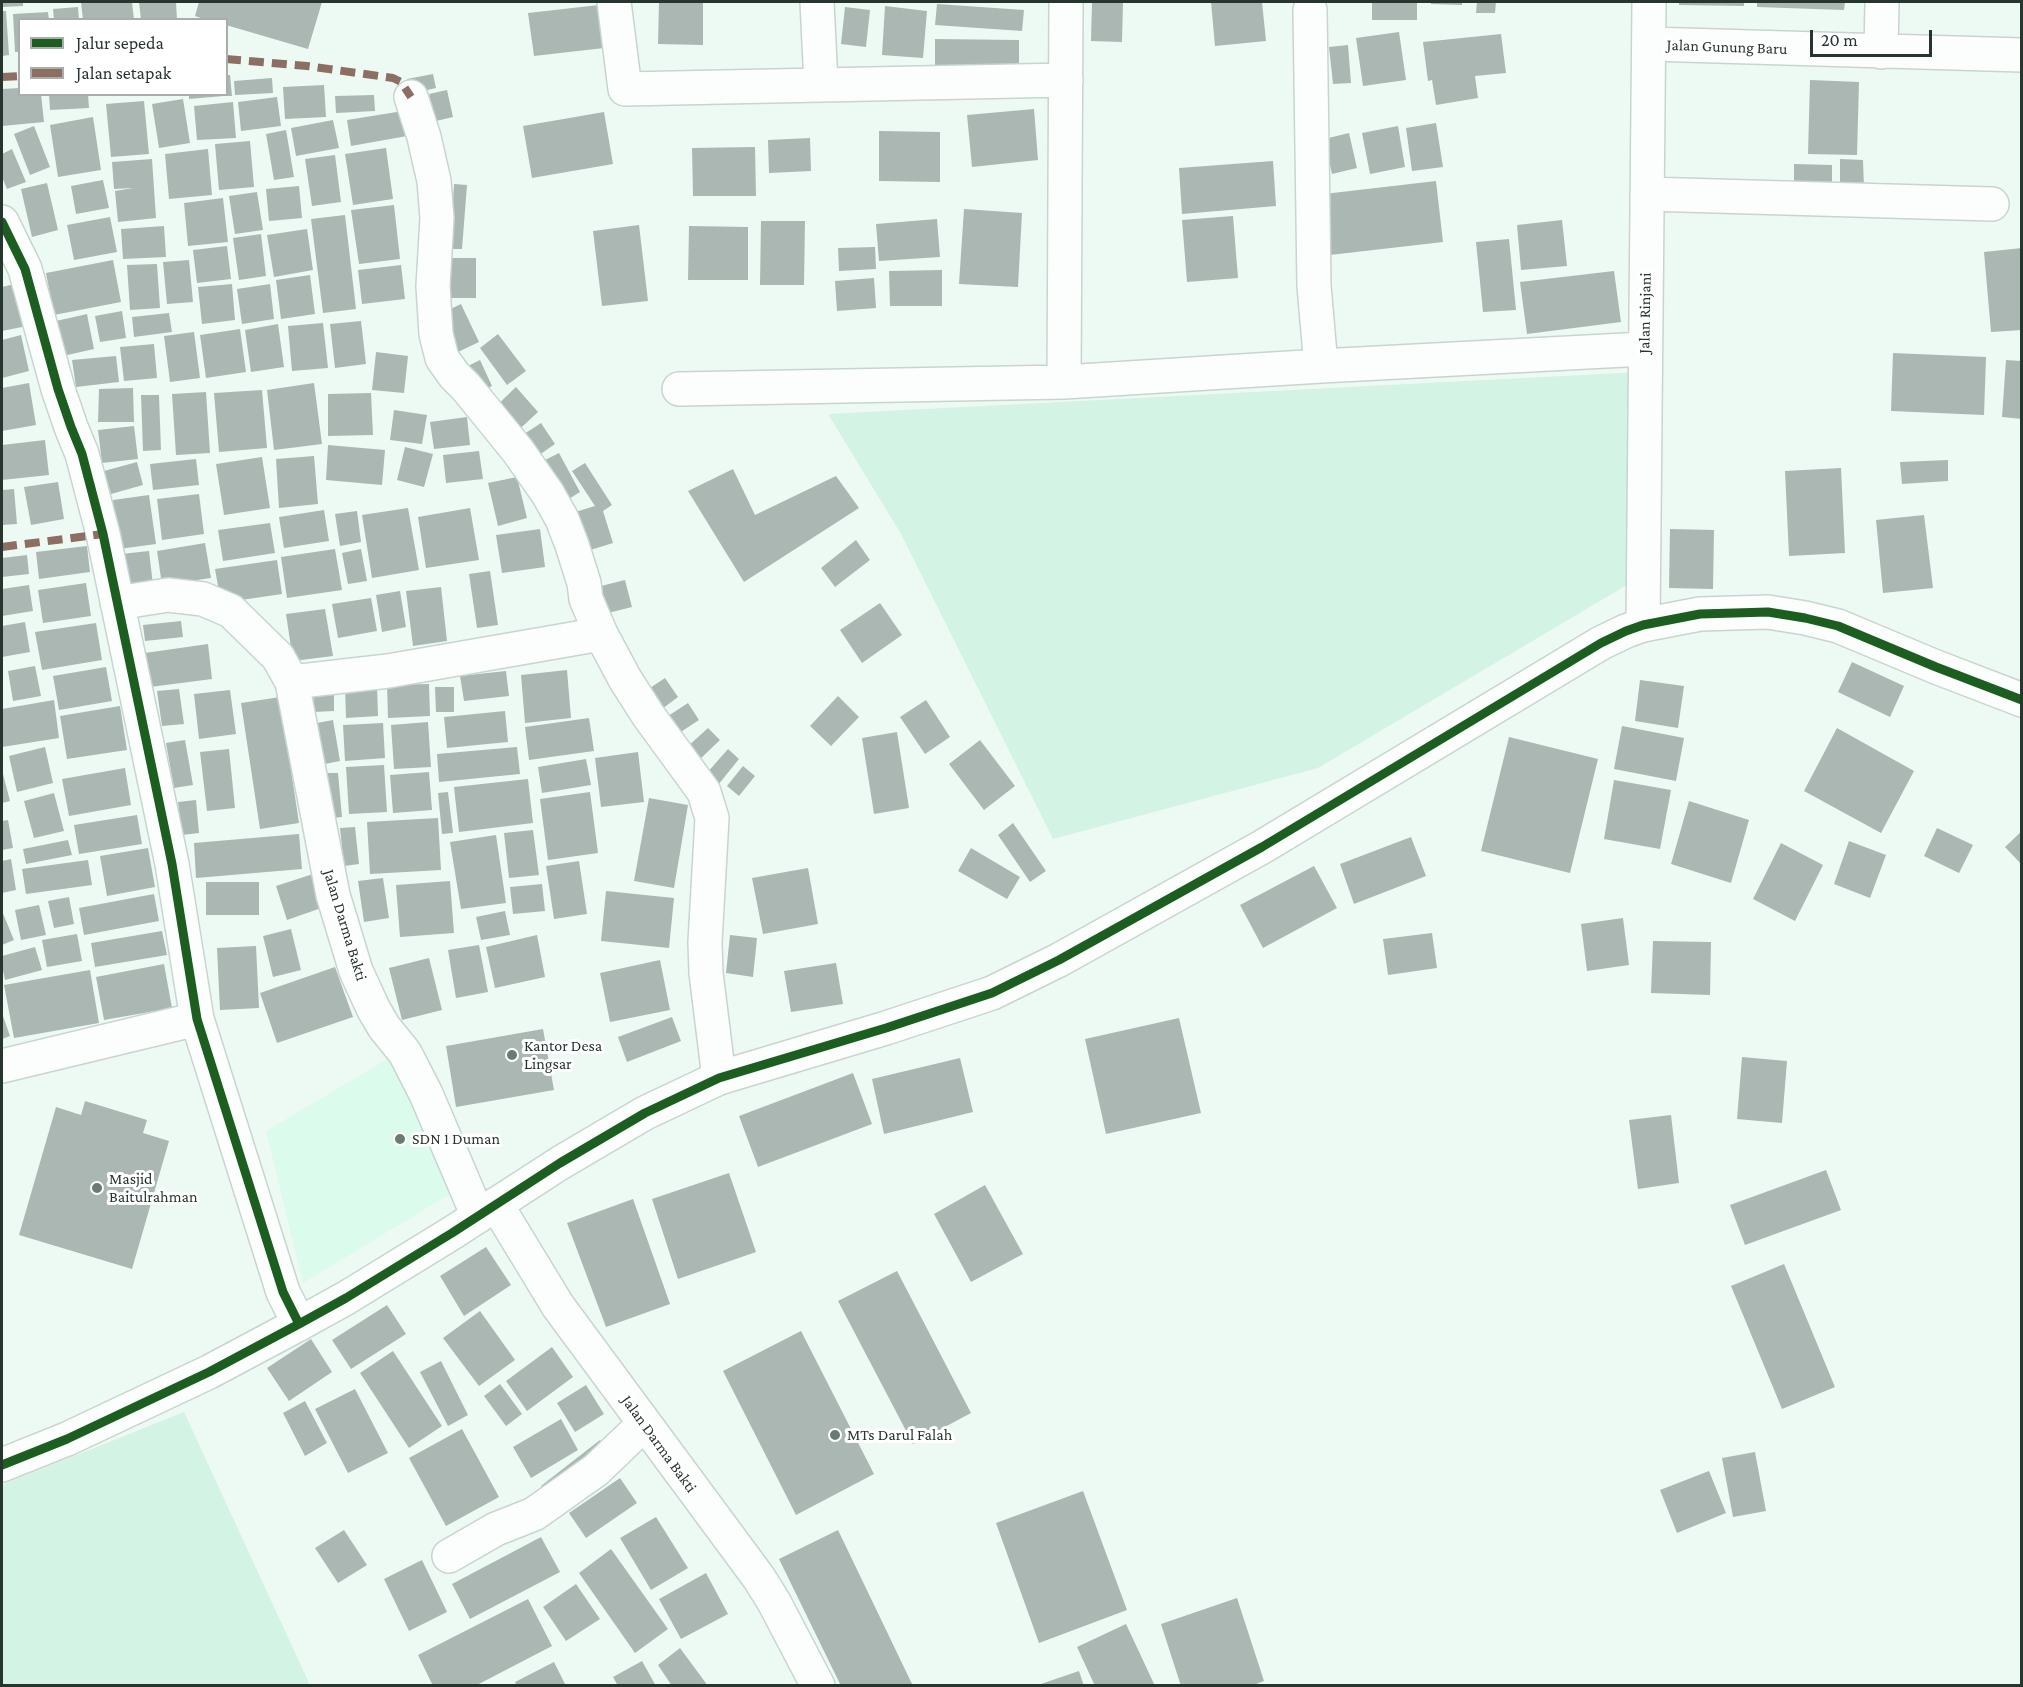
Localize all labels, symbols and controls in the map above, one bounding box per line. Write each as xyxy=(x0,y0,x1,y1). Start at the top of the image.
legend xyxy=(18,18,228,96)
scale bar xyxy=(1813,18,1934,56)
text: 20 m xyxy=(1821,30,1858,50)
text: Jalur sepeda xyxy=(76,33,164,53)
street label: Jalan Gunung Baru xyxy=(1666,35,1788,59)
text: Jalan setapak xyxy=(76,63,171,83)
street label: Jalan Rinjani xyxy=(1635,272,1655,354)
street label: Jalan Darma Bakti xyxy=(319,867,371,983)
place label: Kantor Desa Lingsar xyxy=(524,1036,602,1074)
marker: Kantor Desa Lingsar xyxy=(505,1048,519,1062)
place label: SDN 1 Duman xyxy=(412,1129,500,1149)
marker: SDN 1 Duman xyxy=(393,1132,407,1146)
place label: Masjid Baitulrahman xyxy=(109,1169,198,1207)
marker: Masjid Baitulrahman xyxy=(90,1181,104,1195)
street label: Jalan Darma Bakti xyxy=(617,1392,701,1496)
place label: MTs Darul Falah xyxy=(847,1425,952,1445)
marker: MTs Darul Falah xyxy=(828,1428,842,1442)

